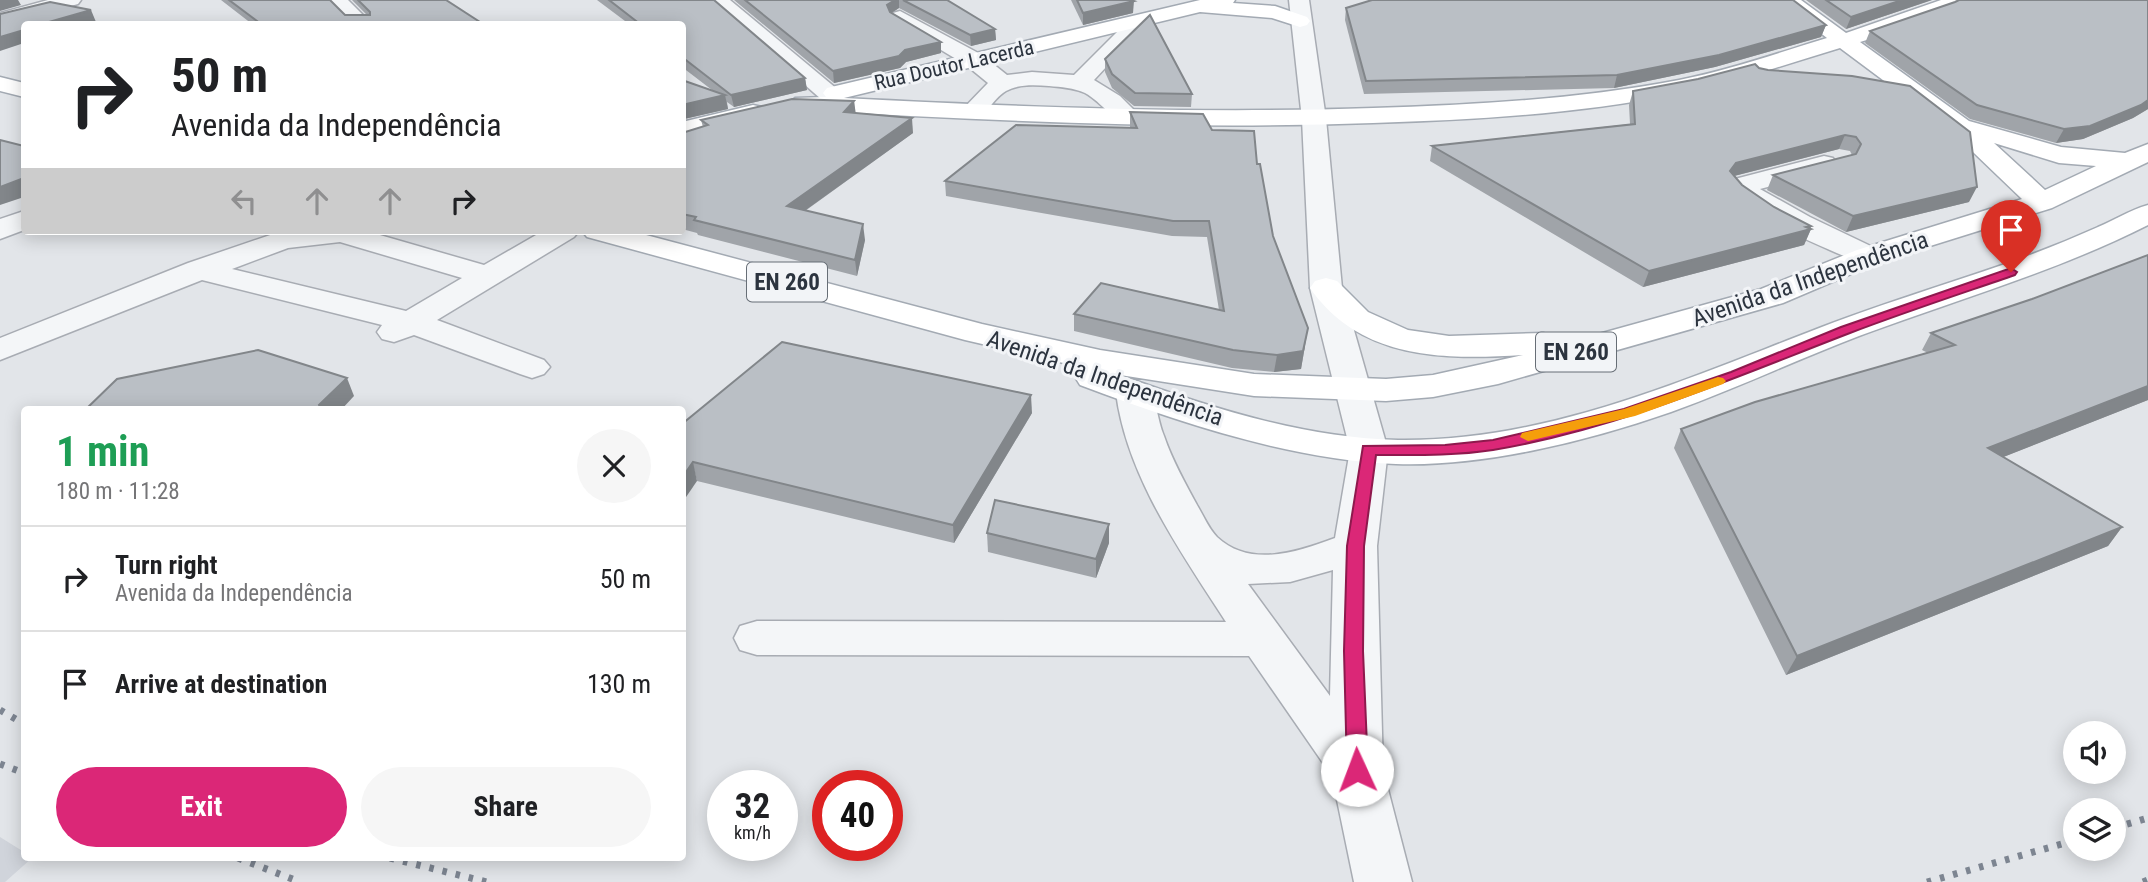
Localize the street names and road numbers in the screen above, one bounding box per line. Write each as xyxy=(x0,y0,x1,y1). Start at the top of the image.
street label: Rua Doutor Lacerda xyxy=(872,35,1036,95)
street label: Avenida da Independência xyxy=(1688,225,1932,333)
road number: EN 260 xyxy=(747,262,827,302)
street label: Avenida da Independência xyxy=(983,324,1227,432)
road number: EN 260 xyxy=(1536,332,1616,372)

